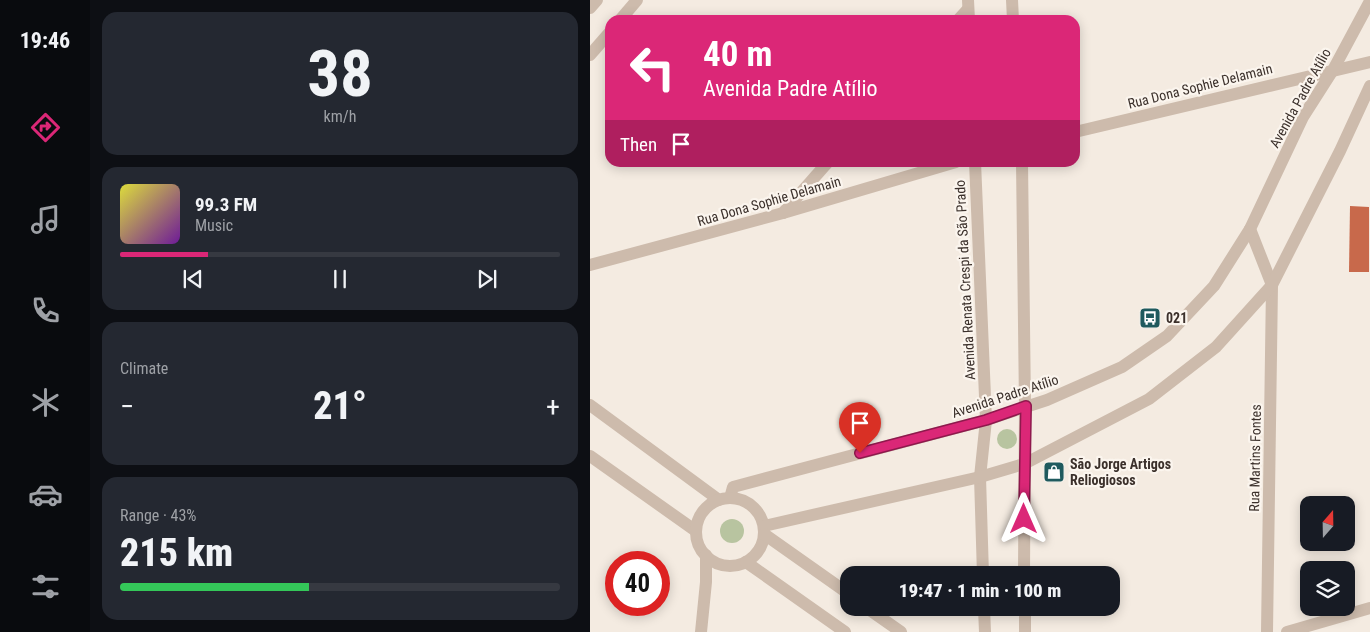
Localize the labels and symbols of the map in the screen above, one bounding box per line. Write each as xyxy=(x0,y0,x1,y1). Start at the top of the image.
street label: Avenida Padre Atílio xyxy=(1266,46,1334,150)
street label: Rua Dona Sophie Delamain xyxy=(1126,60,1274,112)
street label: Rua Dona Sophie Delamain xyxy=(695,173,843,229)
street label: Avenida Renata Crespi da São Prado xyxy=(952,179,978,381)
bus stop icon: 021 xyxy=(1138,306,1162,330)
place label: 021 xyxy=(1166,310,1187,326)
street label: Avenida Padre Atílio xyxy=(950,371,1060,421)
pin xyxy=(839,402,881,453)
street label: Rua Martins Fontes xyxy=(1246,404,1264,512)
place label: São Jorge Artigos Reliogiosos xyxy=(1070,456,1171,488)
shop icon: São Jorge Artigos Reliogiosos xyxy=(1042,460,1066,484)
position arrow xyxy=(997,492,1049,544)
north arrow xyxy=(1300,496,1355,551)
speed limit sign: 40 xyxy=(605,551,670,616)

